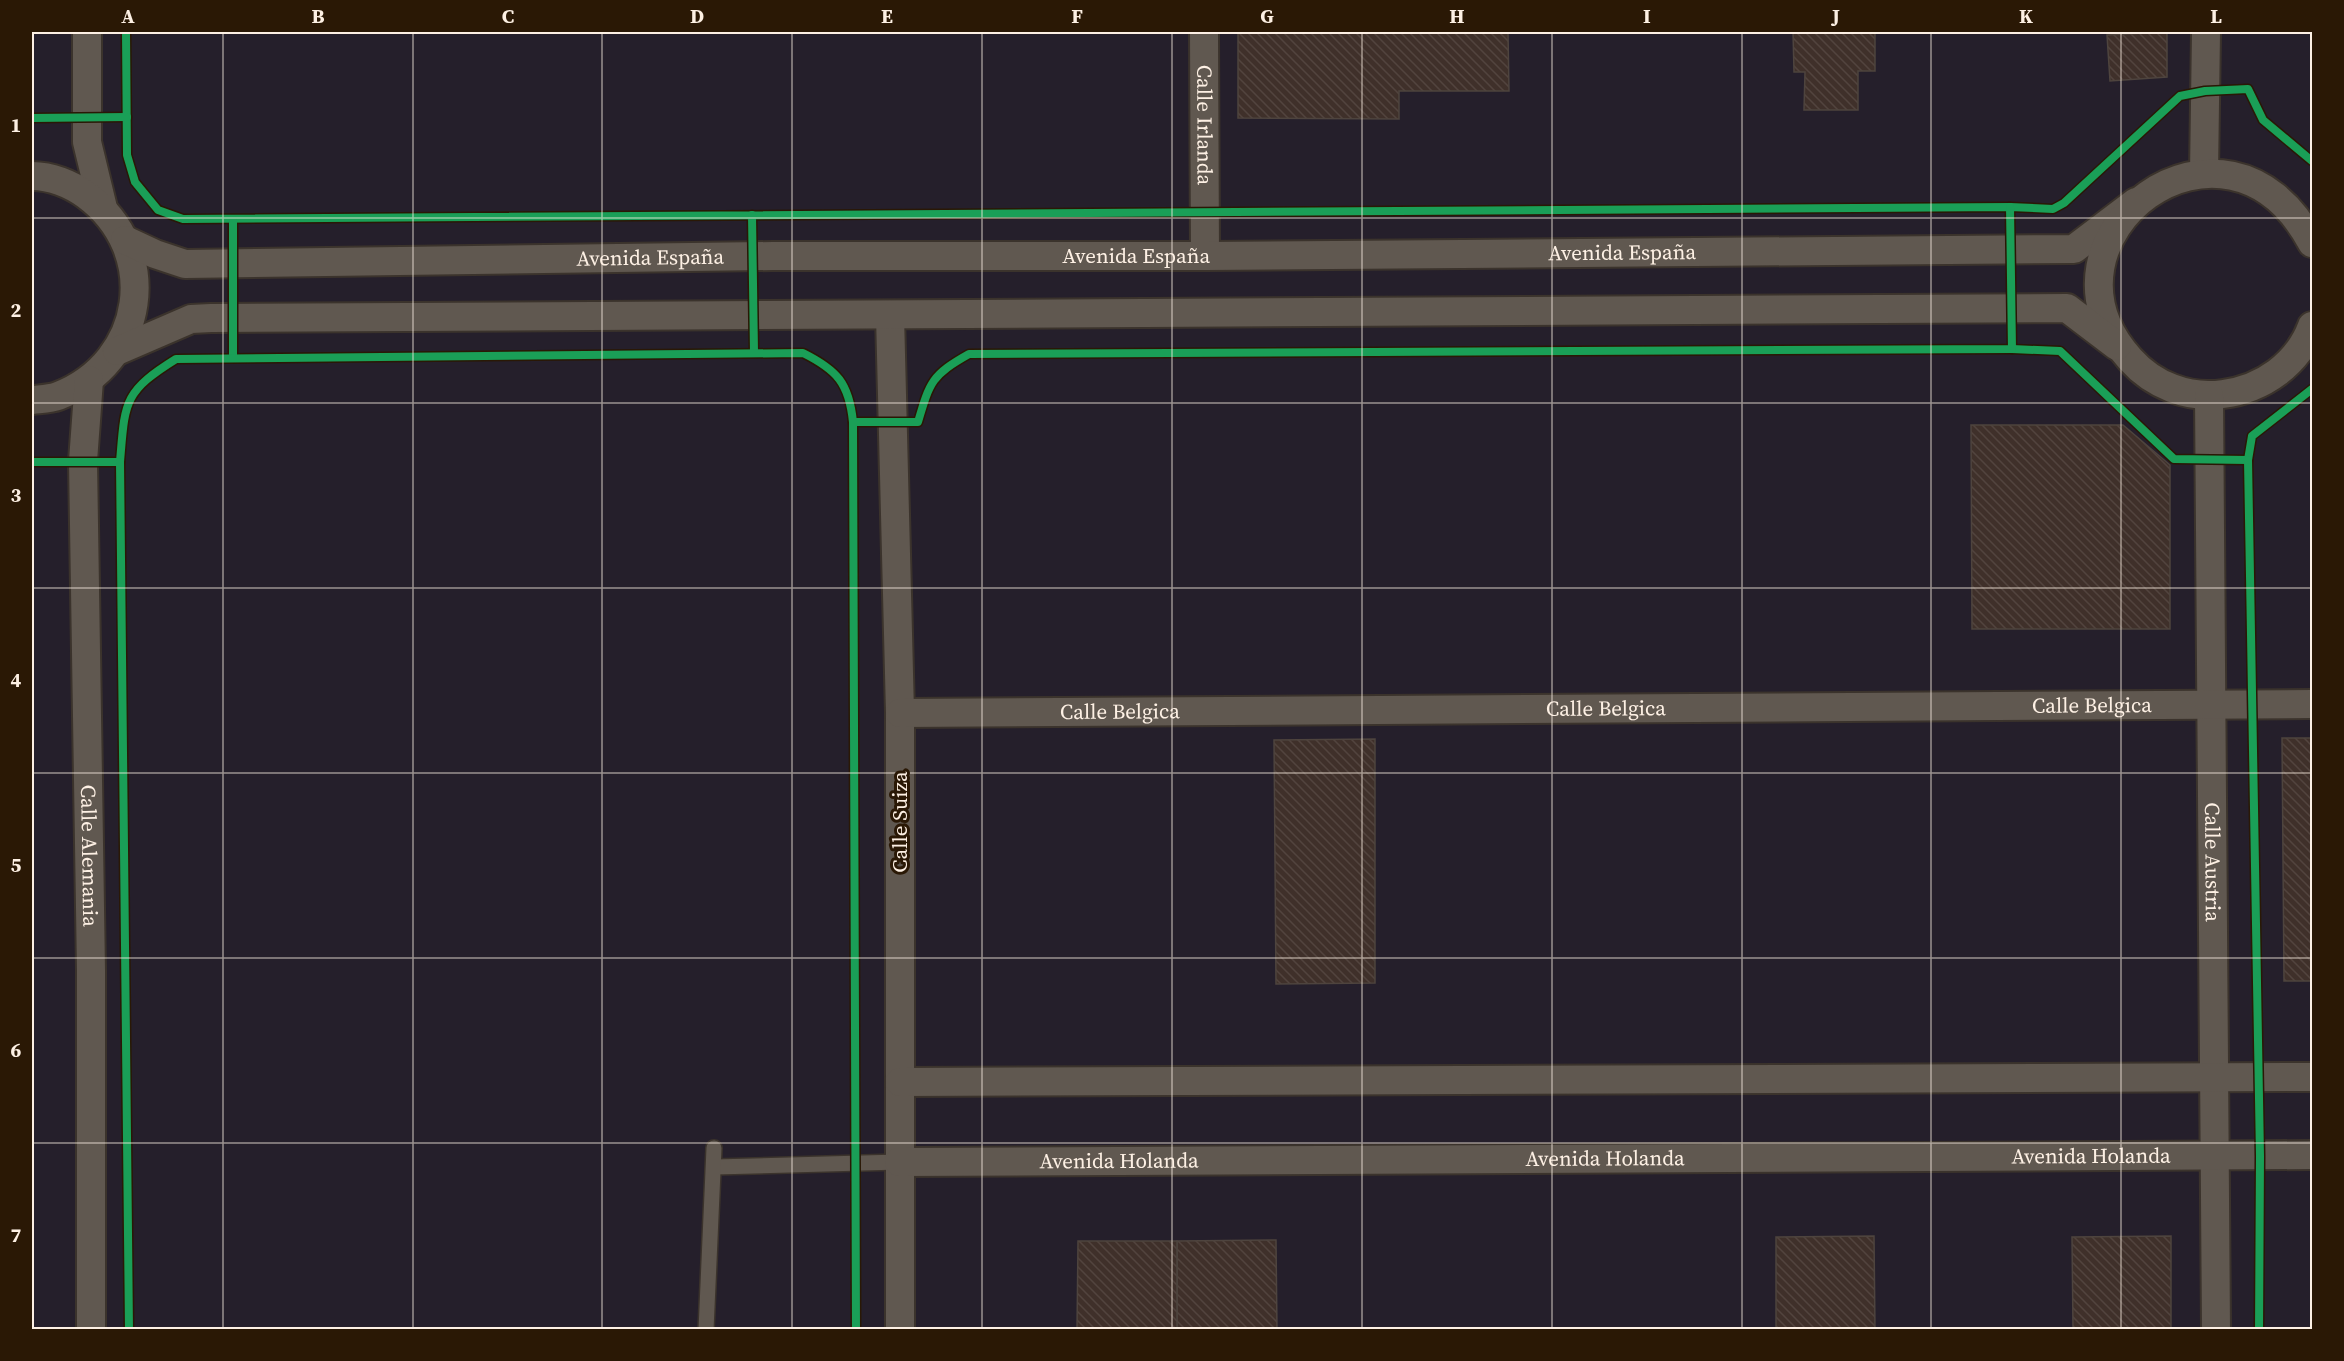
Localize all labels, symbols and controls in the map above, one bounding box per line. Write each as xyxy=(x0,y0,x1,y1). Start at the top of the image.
text: A xyxy=(121,2,135,30)
text: B xyxy=(311,2,325,30)
text: C xyxy=(502,2,514,30)
text: D xyxy=(690,2,704,30)
text: E xyxy=(881,2,893,30)
text: F xyxy=(1071,2,1083,30)
text: G xyxy=(1260,2,1274,30)
text: H xyxy=(1449,2,1465,30)
text: I xyxy=(1643,2,1651,30)
text: J xyxy=(1830,2,1840,30)
text: K xyxy=(2019,2,2033,30)
text: L xyxy=(2210,2,2222,30)
street label: Calle Irlanda xyxy=(1190,65,1220,186)
text: 1 xyxy=(11,111,21,139)
street label: Avenida España xyxy=(1548,237,1696,267)
street label: Avenida España xyxy=(1062,241,1210,270)
street label: Avenida España xyxy=(576,242,725,273)
text: 2 xyxy=(11,296,22,324)
text: 3 xyxy=(11,481,22,509)
text: 4 xyxy=(11,666,22,694)
street label: Calle Belgica xyxy=(2032,690,2152,720)
street label: Calle Belgica xyxy=(1546,693,1666,723)
street label: Calle Belgica xyxy=(1060,696,1180,726)
street label: Calle Suiza xyxy=(885,771,914,873)
street label: Calle Alemania xyxy=(74,784,105,927)
street label: Calle Austria xyxy=(2198,802,2228,922)
text: 5 xyxy=(11,851,22,879)
text: 6 xyxy=(11,1036,22,1064)
street label: Avenida Holanda xyxy=(2011,1141,2171,1170)
street label: Avenida Holanda xyxy=(1525,1143,1685,1173)
street label: Avenida Holanda xyxy=(1039,1146,1199,1175)
text: 7 xyxy=(11,1221,22,1249)

